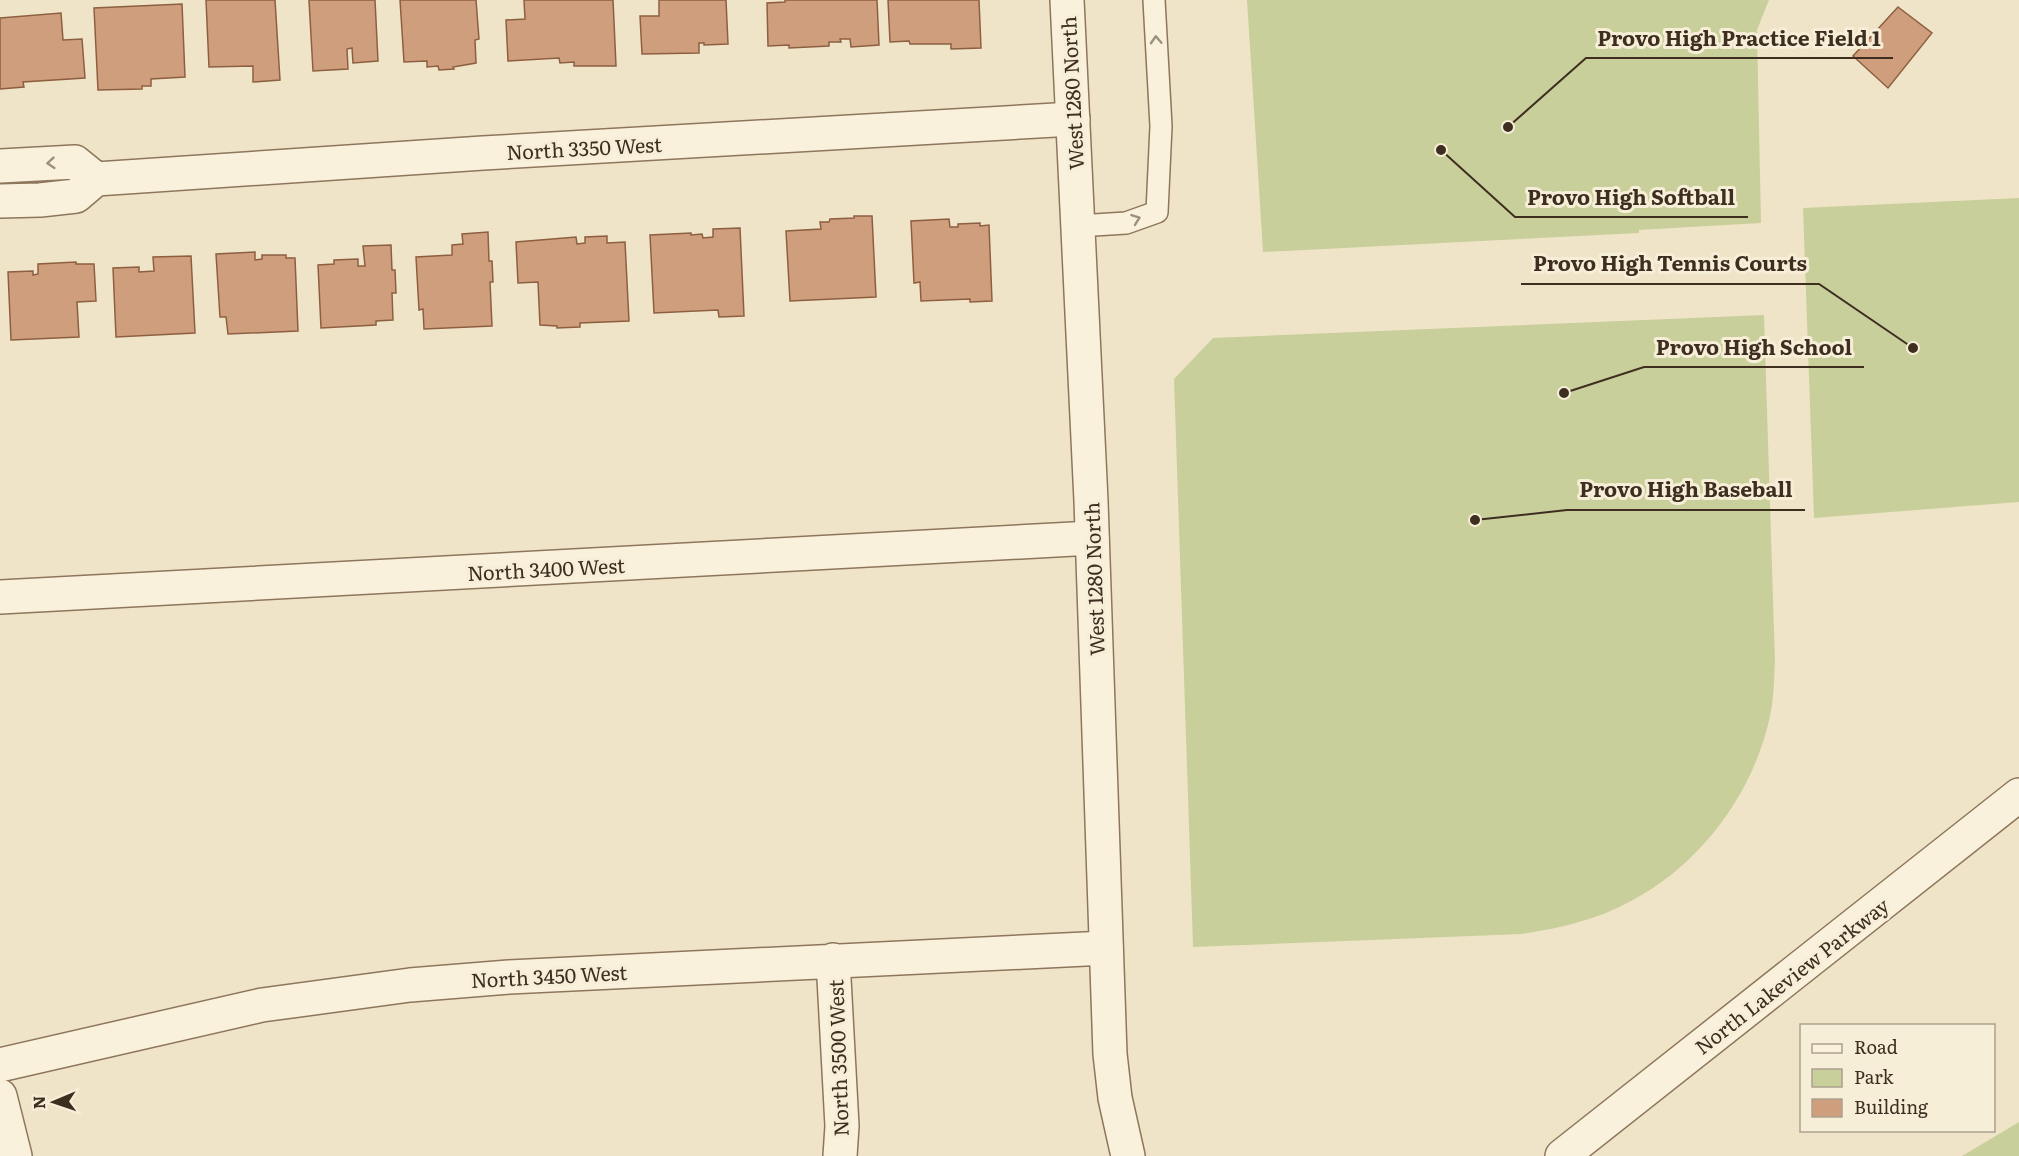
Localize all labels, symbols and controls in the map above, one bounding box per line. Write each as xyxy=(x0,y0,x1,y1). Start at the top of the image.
street label: West 1280 North xyxy=(1052,15,1090,171)
callout: Provo High Practice Field 1 xyxy=(1586,19,1893,58)
text: Provo High Practice Field 1 xyxy=(1597,21,1881,52)
one-way arrow xyxy=(1150,35,1163,44)
street label: North 3350 West xyxy=(505,128,663,166)
one-way arrow xyxy=(46,156,55,169)
callout: Provo High Softball xyxy=(1515,178,1748,217)
text: Provo High Softball xyxy=(1527,180,1735,211)
one-way arrow xyxy=(1130,214,1141,227)
callout: Provo High Tennis Courts xyxy=(1521,245,1819,284)
text: Provo High Tennis Courts xyxy=(1533,246,1807,277)
callout: Provo High School xyxy=(1644,328,1864,367)
text: Provo High School xyxy=(1656,330,1853,361)
callout: Provo High Baseball xyxy=(1567,471,1805,510)
text: Provo High Baseball xyxy=(1579,472,1793,503)
street label: West 1280 North xyxy=(1075,502,1111,656)
street label: North 3400 West xyxy=(466,549,626,587)
street label: North Lakeview Parkway xyxy=(1688,889,1895,1060)
street label: North 3450 West xyxy=(470,956,628,994)
street label: North 3500 West xyxy=(819,979,855,1137)
legend xyxy=(1800,1024,1995,1132)
text: Road xyxy=(1854,1033,1898,1060)
text: Park xyxy=(1854,1063,1895,1090)
north arrow xyxy=(24,1072,84,1132)
text: Building xyxy=(1854,1093,1929,1120)
text: N xyxy=(26,1095,50,1110)

